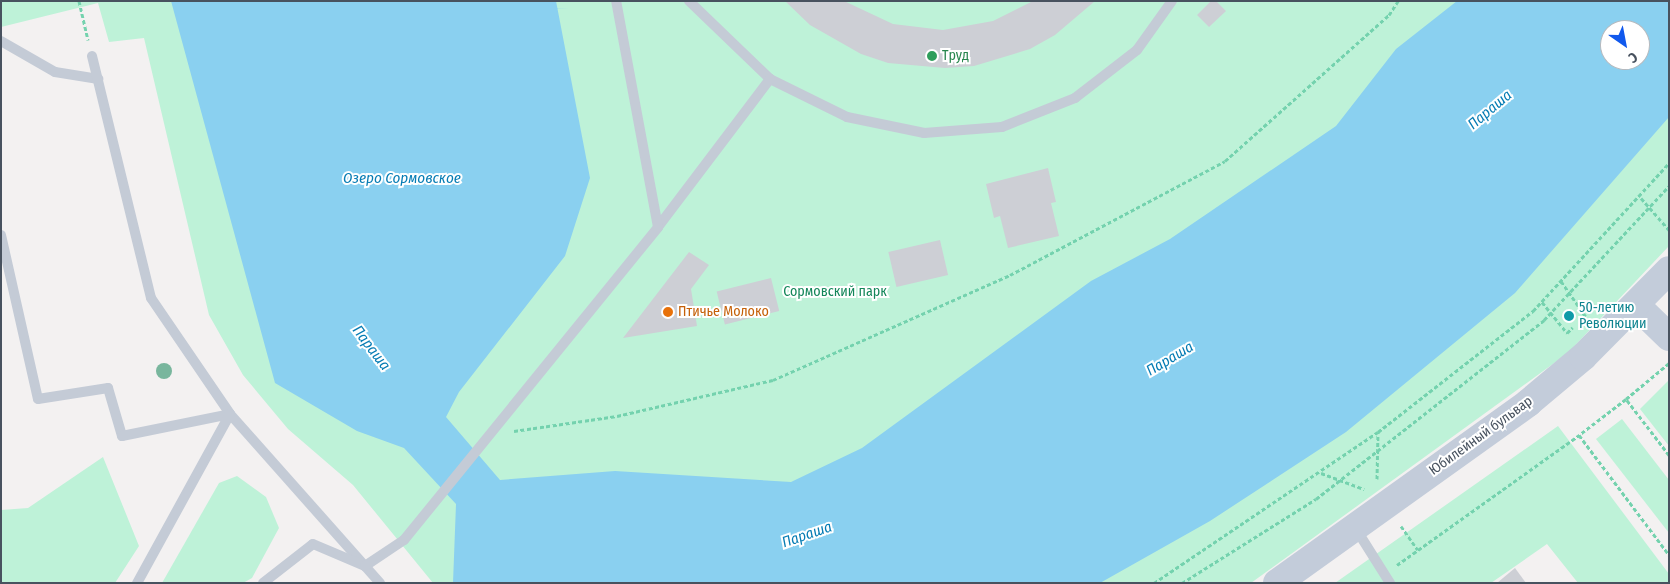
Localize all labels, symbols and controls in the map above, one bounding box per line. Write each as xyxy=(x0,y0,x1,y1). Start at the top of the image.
north arrow xyxy=(1600,20,1650,70)
place label: Труд xyxy=(942,48,969,64)
text: С xyxy=(1625,48,1641,66)
marker: Труд xyxy=(926,50,938,62)
water label: Параша xyxy=(1464,86,1516,134)
water label: Озеро Сормовское xyxy=(343,170,461,188)
park label: Сормовский парк xyxy=(783,284,887,300)
place label: 50-летию Революции xyxy=(1579,300,1647,332)
place label: Птичье Молоко xyxy=(678,304,769,320)
marker: Птичье Молоко xyxy=(662,306,674,318)
marker: 50-летию Революции xyxy=(1563,310,1575,322)
water label: Параша xyxy=(348,322,394,374)
water label: Параша xyxy=(1143,338,1197,380)
street label: Юбилейный бульвар xyxy=(1426,393,1536,479)
water label: Параша xyxy=(780,518,834,552)

